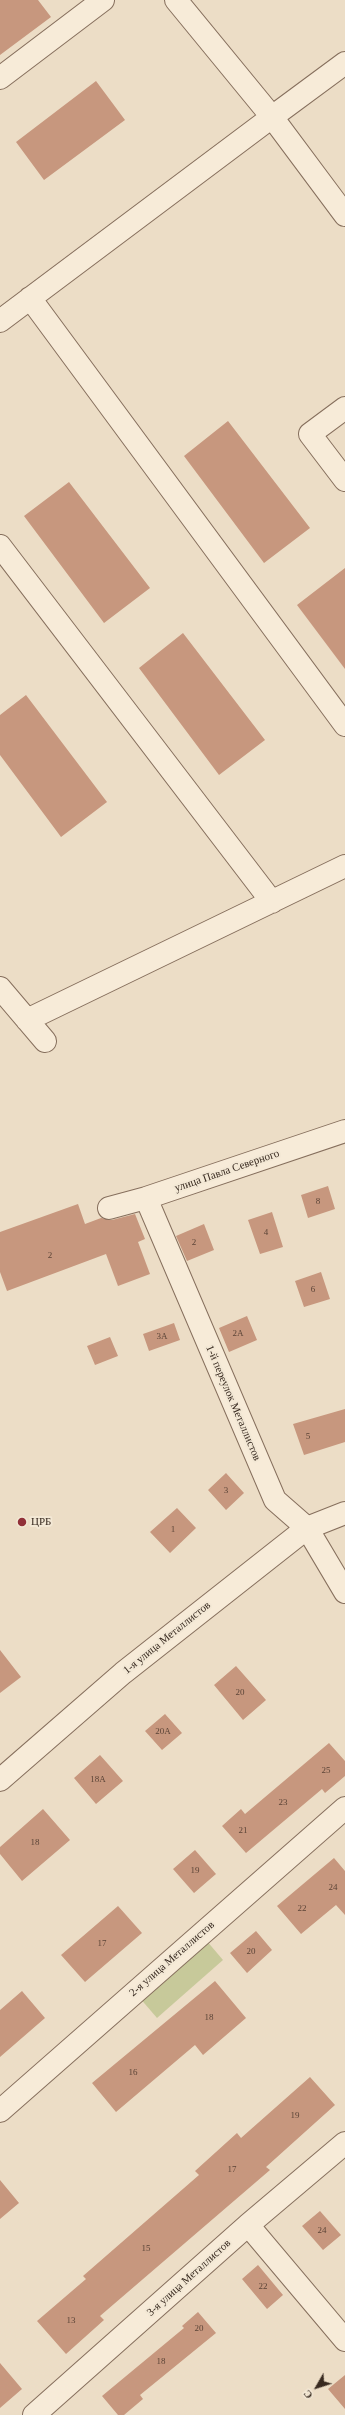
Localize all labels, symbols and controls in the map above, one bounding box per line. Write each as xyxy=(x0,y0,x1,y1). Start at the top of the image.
street label: улица Павла Северного xyxy=(173,1147,281,1195)
house number: 8 xyxy=(316,1197,320,1207)
house number: 4 xyxy=(264,1228,268,1238)
house number: 2 xyxy=(192,1238,196,1248)
house number: 2 xyxy=(48,1251,52,1261)
house number: 6 xyxy=(311,1285,315,1295)
house number: 2А xyxy=(233,1329,243,1339)
house number: 3А xyxy=(157,1332,167,1342)
street label: 1-й переулок Металлистов xyxy=(203,1343,263,1463)
house number: 5 xyxy=(306,1432,310,1442)
house number: 3 xyxy=(224,1486,228,1496)
place label: ЦРБ xyxy=(31,1515,51,1529)
marker: ЦРБ xyxy=(16,1516,28,1528)
house number: 1 xyxy=(171,1525,175,1535)
street label: 1-я улица Металлистов xyxy=(121,1599,213,1677)
house number: 20 xyxy=(236,1688,244,1698)
house number: 20А xyxy=(155,1727,171,1737)
house number: 25 xyxy=(322,1766,330,1776)
house number: 18А xyxy=(90,1775,106,1785)
house number: 23 xyxy=(278,1798,288,1808)
house number: 21 xyxy=(238,1826,248,1836)
house number: 18 xyxy=(30,1838,40,1848)
house number: 19 xyxy=(190,1866,200,1876)
house number: 24 xyxy=(328,1883,338,1893)
house number: 22 xyxy=(298,1904,306,1914)
street label: 2-я улица Металлистов xyxy=(127,1918,217,2000)
house number: 17 xyxy=(98,1939,106,1949)
house number: 20 xyxy=(246,1947,256,1957)
house number: 18 xyxy=(204,2013,214,2023)
house number: 16 xyxy=(128,2068,138,2078)
house number: 19 xyxy=(290,2111,300,2121)
house number: 17 xyxy=(228,2165,236,2175)
house number: 24 xyxy=(318,2226,326,2236)
street label: 3-я улица Металлистов xyxy=(144,2237,234,2319)
house number: 15 xyxy=(142,2244,150,2254)
house number: 22 xyxy=(258,2282,268,2292)
house number: 13 xyxy=(66,2316,76,2326)
house number: 20 xyxy=(194,2324,204,2334)
house number: 18 xyxy=(156,2357,166,2367)
north arrow xyxy=(297,2367,337,2407)
text: С xyxy=(301,2388,315,2401)

